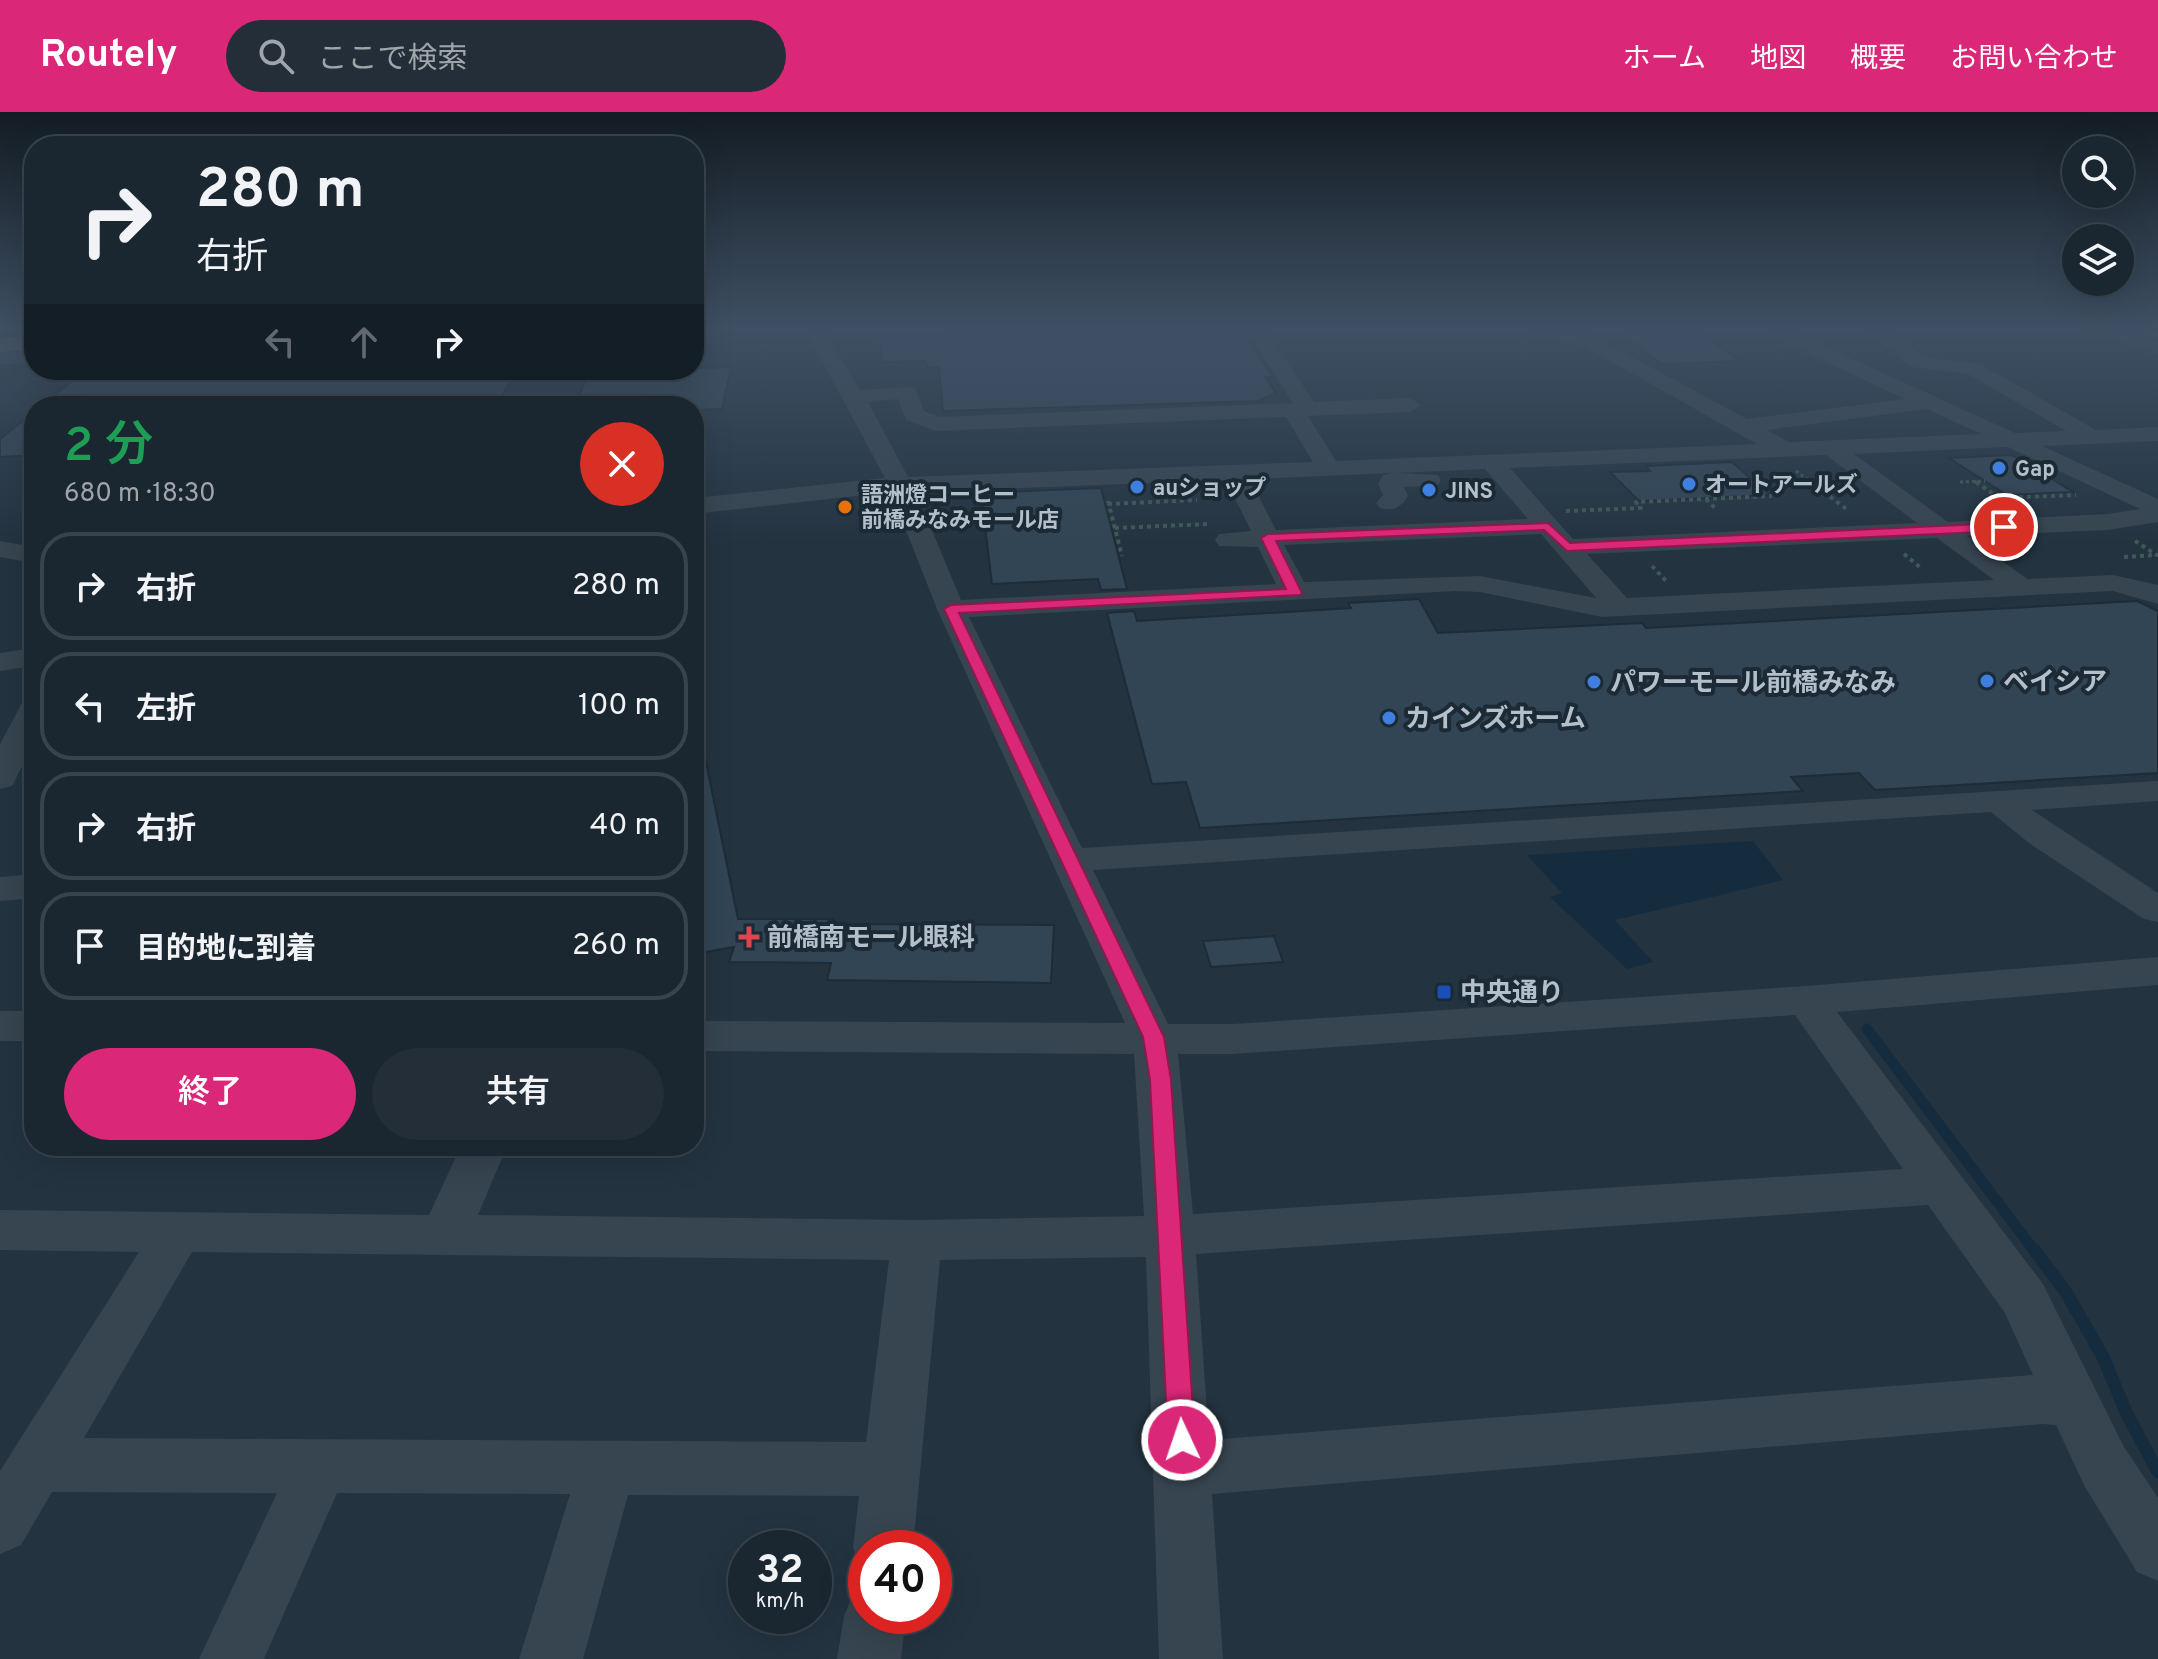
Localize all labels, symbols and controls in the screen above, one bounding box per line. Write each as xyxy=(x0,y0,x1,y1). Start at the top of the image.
search box xyxy=(226,20,786,92)
text: Routely xyxy=(40,32,178,81)
icon: search xyxy=(254,34,298,78)
text: ここで検索 xyxy=(318,42,468,79)
text: ホーム xyxy=(1623,42,1706,78)
text: 地図 xyxy=(1750,42,1806,78)
text: 概要 xyxy=(1850,42,1906,78)
text: お問い合わせ xyxy=(1950,42,2118,78)
map controls xyxy=(2062,136,2134,296)
button: search xyxy=(2062,136,2134,208)
text: 280 m xyxy=(196,157,364,227)
icon: right xyxy=(64,168,168,272)
button: layers xyxy=(2062,224,2134,296)
text: 右折 xyxy=(196,236,268,282)
icon: left xyxy=(258,320,302,364)
icon: ahead xyxy=(342,320,386,364)
icon: right xyxy=(426,320,470,364)
text: 2 分 xyxy=(64,418,153,478)
button: close xyxy=(580,422,664,506)
place label: Gap xyxy=(2015,457,2055,484)
marker: Gap xyxy=(1990,459,2008,477)
place label: オートアールズ xyxy=(1705,472,1858,500)
marker: オートアールズ xyxy=(1680,475,1698,493)
place label: auショップ xyxy=(1153,476,1266,503)
text: 680 m · 18:30 xyxy=(64,478,216,511)
marker: auショップ xyxy=(1128,478,1146,496)
place label: JINS xyxy=(1445,479,1493,506)
marker: JINS xyxy=(1420,481,1438,499)
place label: 語洲燈コーヒー 前橋みなみモール店 xyxy=(861,483,1059,535)
pin xyxy=(1970,493,2038,561)
marker: 語洲燈コーヒー 前橋みなみモール店 xyxy=(836,498,854,516)
icon: arrive xyxy=(1982,505,2026,549)
icon: right xyxy=(68,564,112,608)
text: 280 m xyxy=(572,568,660,605)
text: 右折 xyxy=(136,572,196,609)
place label: ベイシア xyxy=(2003,667,2107,700)
place label: パワーモール前橋みなみ xyxy=(1610,668,1896,701)
marker: ベイシア xyxy=(1978,672,1996,690)
marker: パワーモール前橋みなみ xyxy=(1585,673,1603,691)
icon: left xyxy=(68,684,112,728)
text: 100 m xyxy=(578,688,660,725)
text: 左折 xyxy=(136,692,196,729)
place label: カインズホーム xyxy=(1405,704,1586,737)
marker: カインズホーム xyxy=(1380,709,1398,727)
icon: right xyxy=(68,804,112,848)
text: 40 m xyxy=(590,808,660,845)
text: 右折 xyxy=(136,812,196,849)
place label: 前橋南モール眼科 xyxy=(767,923,975,956)
icon: arrive xyxy=(68,924,112,968)
marker: 前橋南モール眼科 xyxy=(738,926,760,948)
text: 260 m xyxy=(572,928,660,965)
text: 目的地に到着 xyxy=(136,932,316,969)
place label: 中央通り xyxy=(1460,978,1564,1011)
marker: 中央通り xyxy=(1435,983,1453,1001)
button: 終了 xyxy=(64,1048,356,1140)
button: 共有 xyxy=(372,1048,664,1140)
position arrow xyxy=(1140,1398,1224,1482)
speed limit sign: 40 xyxy=(848,1530,952,1634)
text: 32 xyxy=(756,1547,804,1597)
text: km/h xyxy=(756,1589,804,1615)

